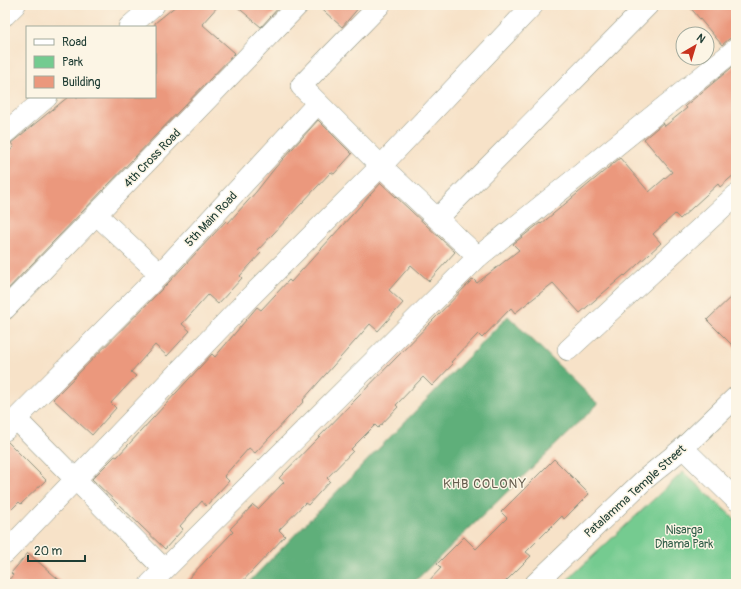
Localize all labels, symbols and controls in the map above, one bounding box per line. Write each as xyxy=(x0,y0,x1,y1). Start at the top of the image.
legend xyxy=(26,26,156,98)
north arrow xyxy=(675,26,715,66)
text: N xyxy=(694,31,708,46)
text: Road xyxy=(62,35,87,50)
text: Park xyxy=(62,55,83,70)
text: Building xyxy=(62,75,101,90)
street label: 4th Cross Road xyxy=(121,126,184,191)
street label: 5th Main Road xyxy=(182,189,241,250)
street label: Patalamma Temple Street xyxy=(581,442,689,541)
district label: KHB COLONY xyxy=(443,476,527,492)
park label: Nisarga Dhama Park xyxy=(655,523,713,552)
scale bar xyxy=(28,537,85,563)
text: 20 m xyxy=(34,544,63,559)

